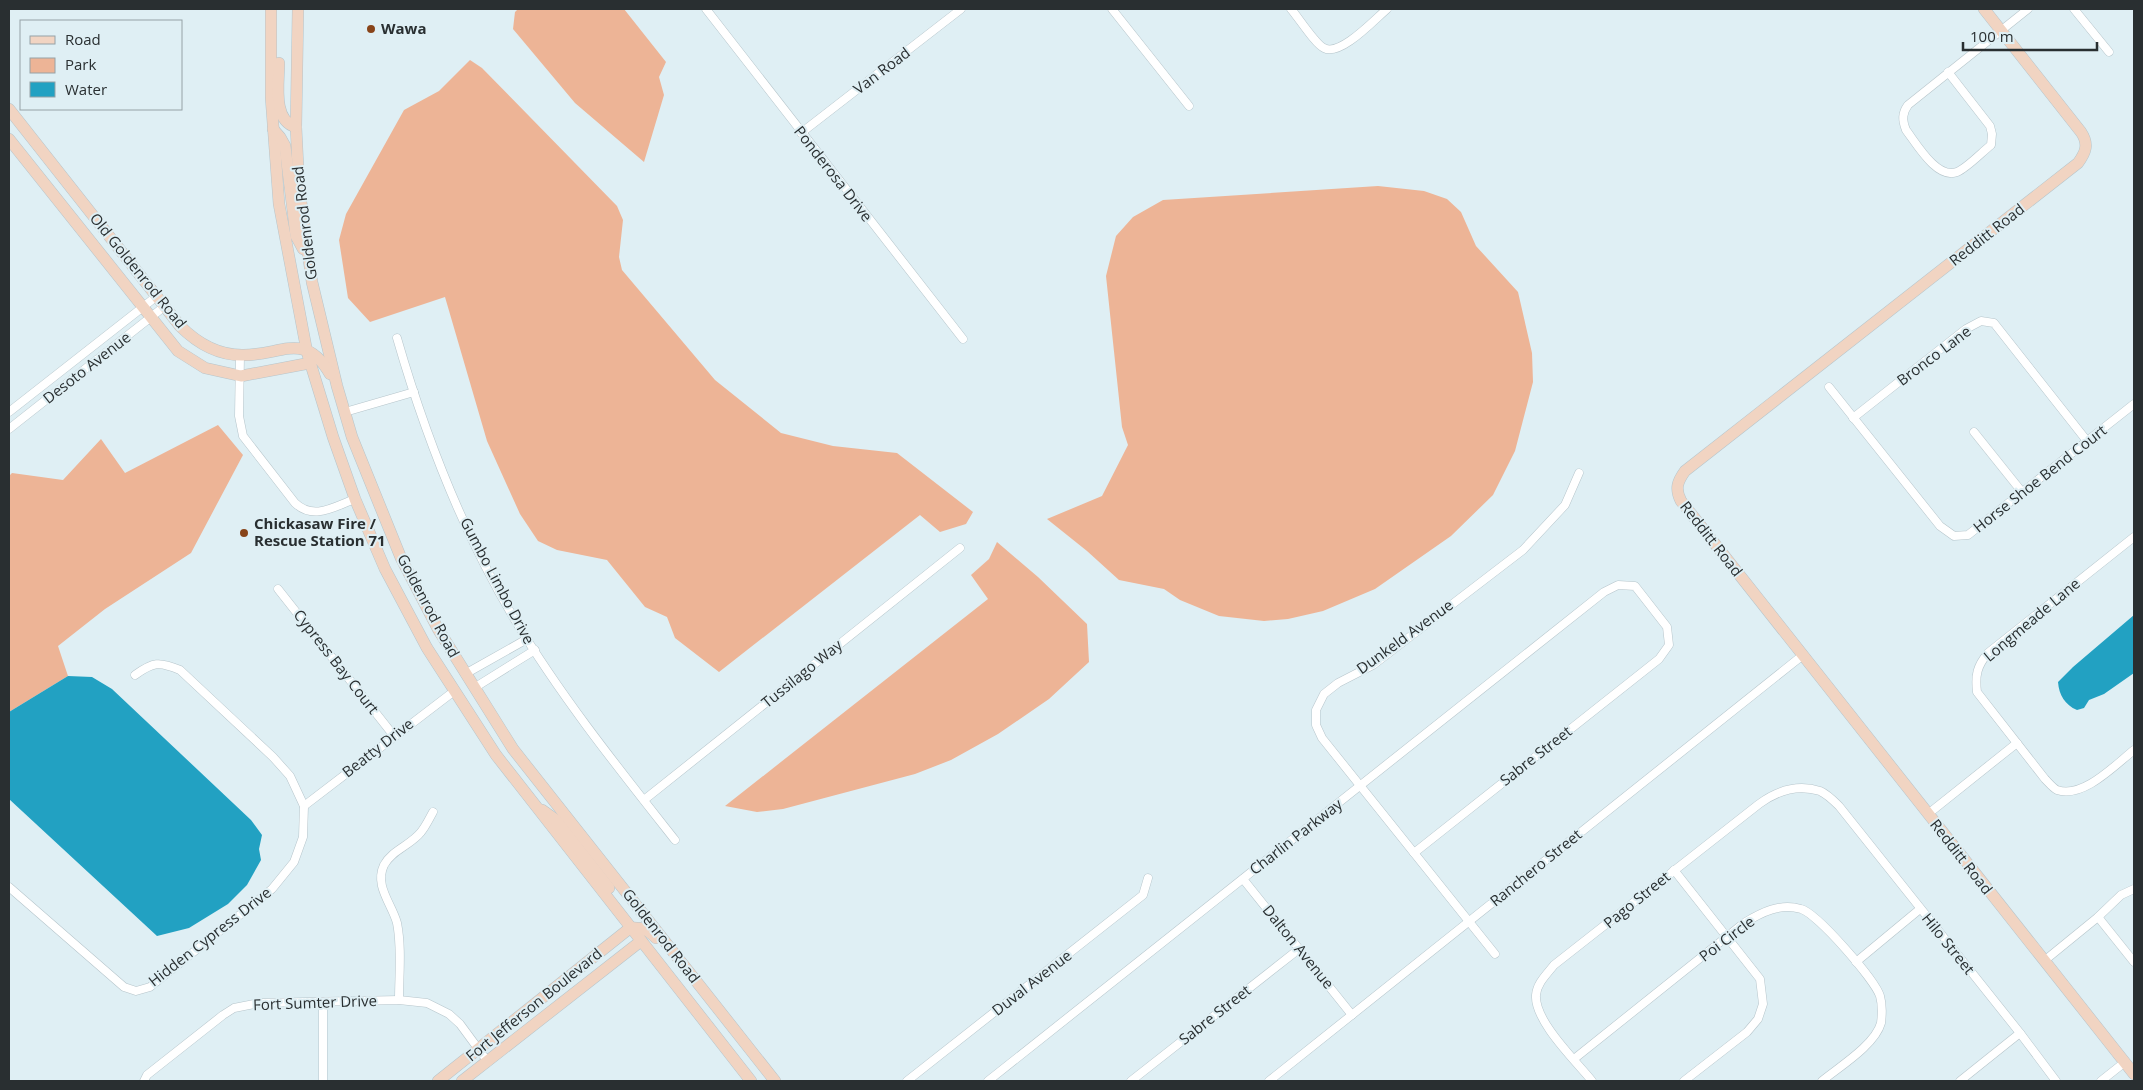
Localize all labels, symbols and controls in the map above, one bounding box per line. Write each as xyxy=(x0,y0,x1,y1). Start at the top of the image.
place label: Wawa xyxy=(381,18,426,38)
legend xyxy=(20,20,182,110)
scale bar xyxy=(1963,20,2097,52)
marker: Wawa xyxy=(365,23,377,35)
text: 100 m xyxy=(1970,26,2014,46)
text: Road xyxy=(65,29,101,49)
street label: Van Road xyxy=(849,42,914,98)
text: Park xyxy=(65,54,96,74)
text: Water xyxy=(65,79,107,99)
street label: Ponderosa Drive xyxy=(790,121,877,225)
street label: Goldenrod Road xyxy=(287,165,321,281)
street label: Redditt Road xyxy=(1945,199,2028,270)
street label: Old Goldenrod Road xyxy=(86,208,192,332)
street label: Bronco Lane xyxy=(1892,321,1975,390)
street label: Desoto Avenue xyxy=(38,327,134,408)
street label: Horse Shoe Bend Court xyxy=(1969,420,2110,537)
street label: Redditt Road xyxy=(1676,497,1747,580)
place label: Chickasaw Fire / Rescue Station 71 xyxy=(254,513,386,550)
street label: Gumbo Limbo Drive xyxy=(456,514,540,647)
marker: Chickasaw Fire / Rescue Station 71 xyxy=(238,527,250,539)
street label: Goldenrod Road xyxy=(393,550,465,661)
street label: Longmeade Lane xyxy=(1979,573,2084,666)
street label: Dunkeld Avenue xyxy=(1352,594,1457,678)
street label: Cypress Bay Court xyxy=(290,605,384,718)
street label: Tussilago Way xyxy=(757,634,846,712)
street label: Beatty Drive xyxy=(338,713,417,781)
street label: Sabre Street xyxy=(1495,721,1575,790)
street label: Charlin Parkway xyxy=(1245,793,1346,879)
street label: Redditt Road xyxy=(1926,815,1997,898)
street label: Ranchero Street xyxy=(1485,824,1585,910)
street label: Pago Street xyxy=(1599,866,1674,932)
street label: Hidden Cypress Drive xyxy=(144,882,275,990)
street label: Goldenrod Road xyxy=(619,884,705,987)
street label: Dalton Avenue xyxy=(1259,900,1339,993)
street label: Hilo Street xyxy=(1918,909,1980,978)
street label: Poi Circle xyxy=(1695,911,1758,966)
street label: Fort Jefferson Boulevard xyxy=(461,943,606,1065)
street label: Duval Avenue xyxy=(987,945,1075,1020)
street label: Sabre Street xyxy=(1174,980,1254,1049)
street label: Fort Sumter Drive xyxy=(253,990,377,1014)

